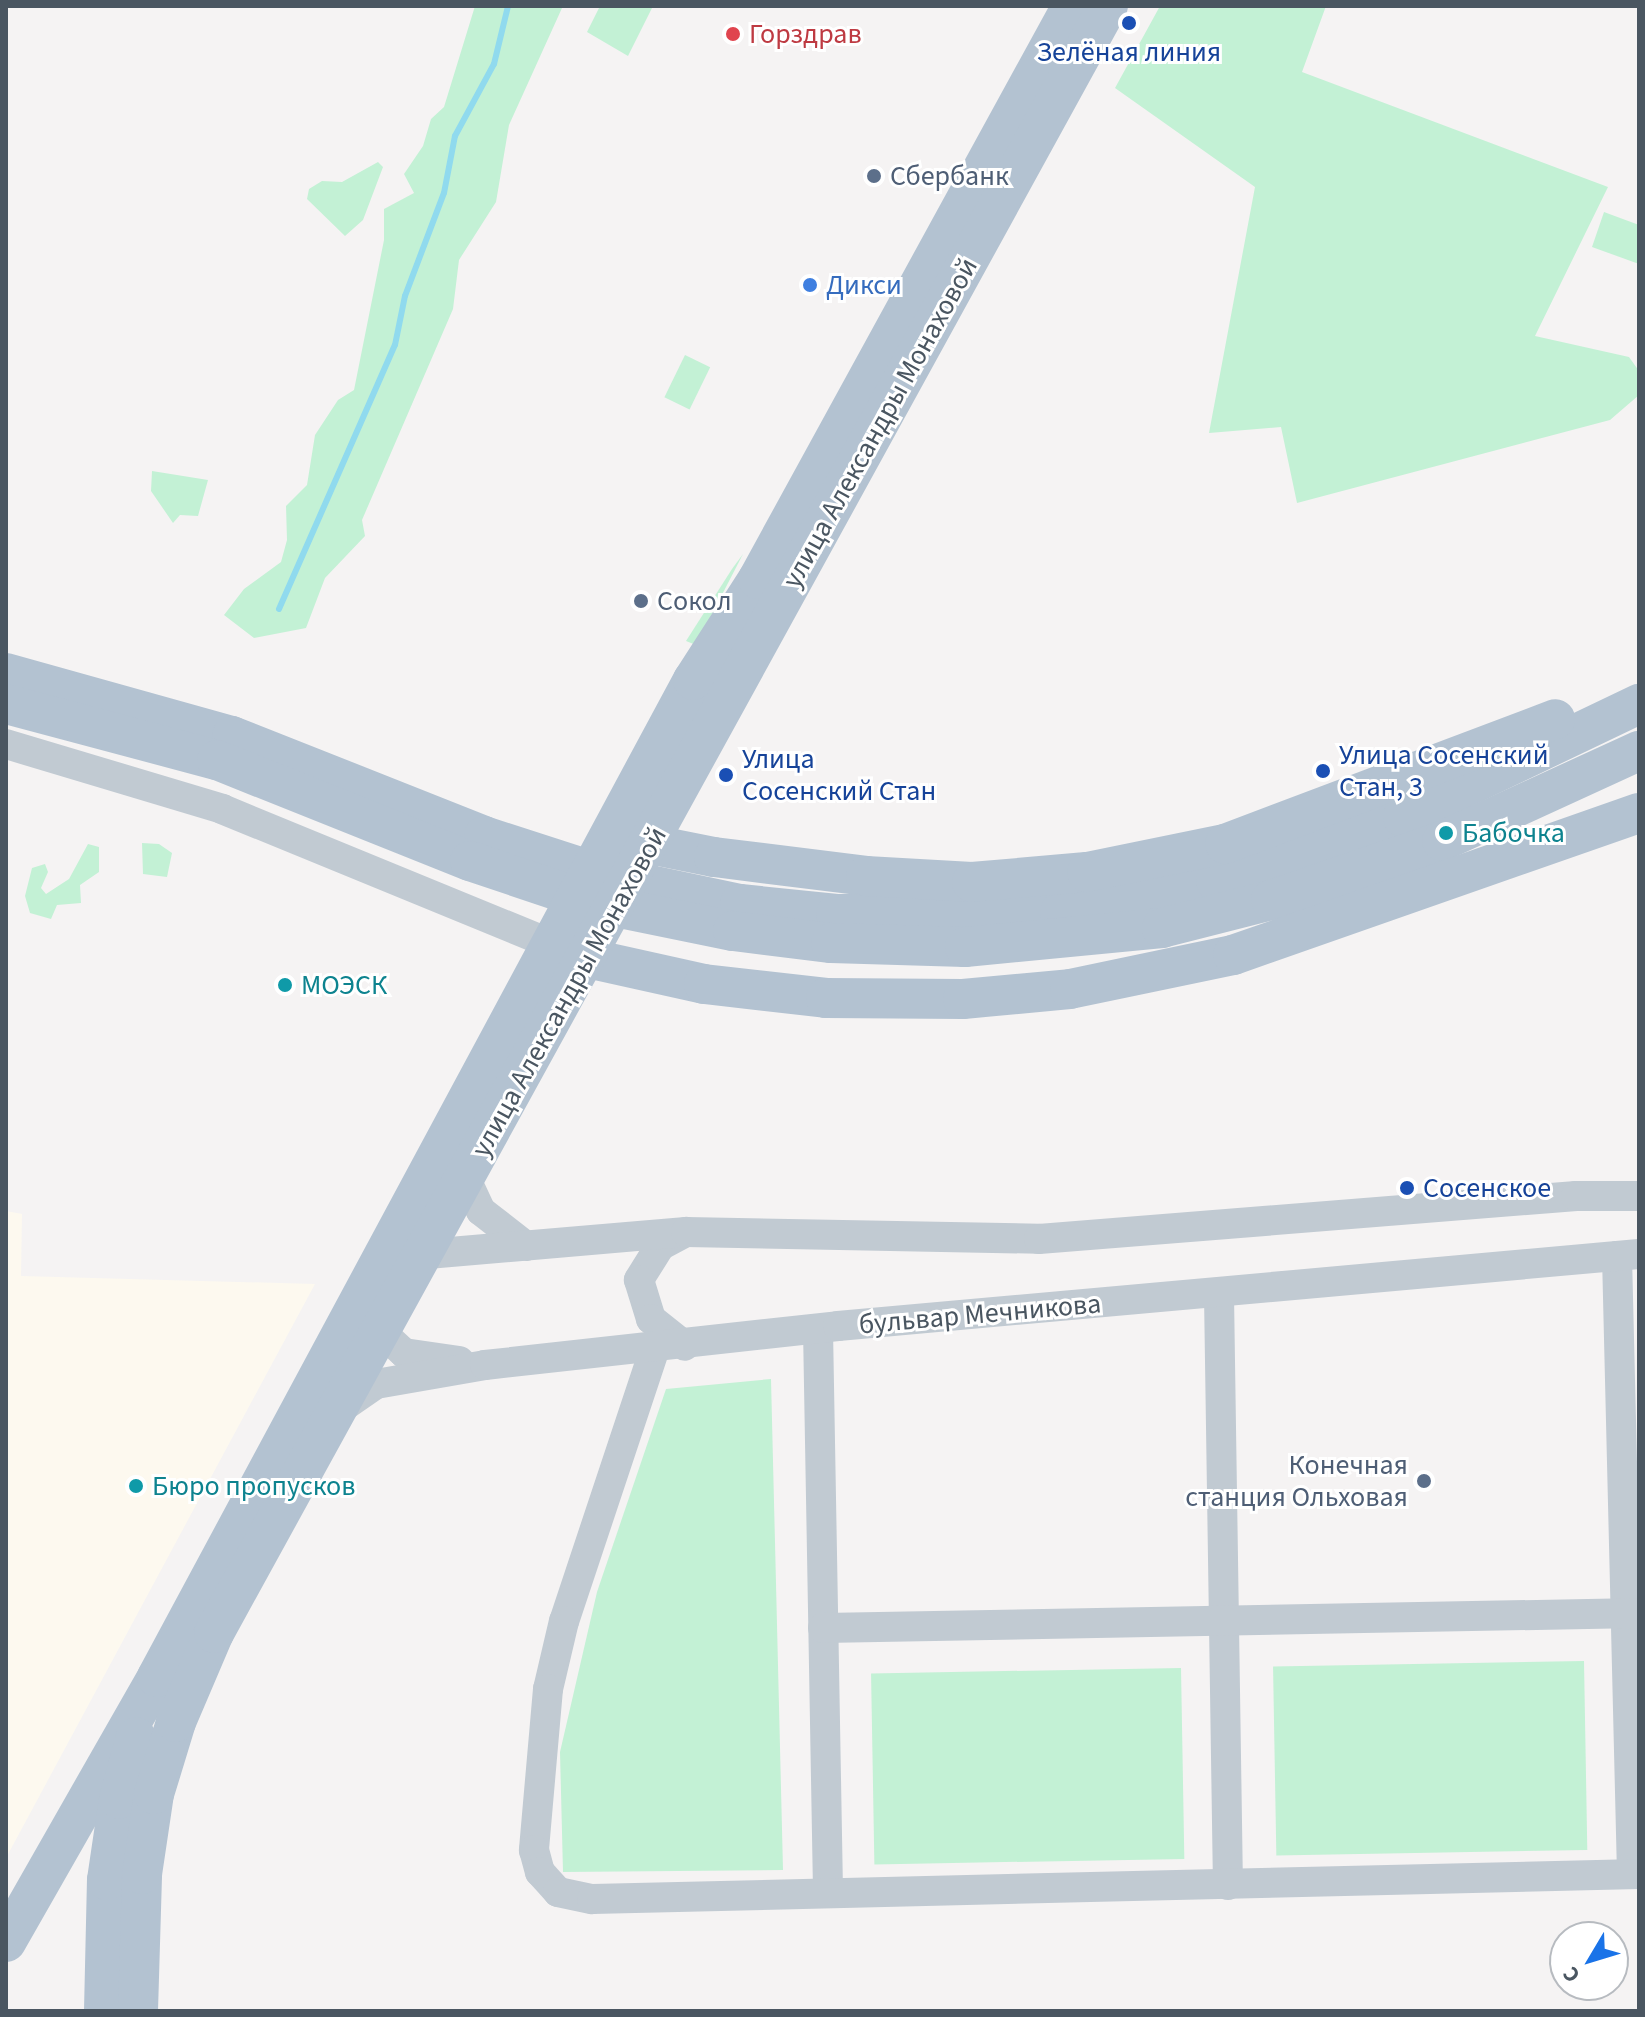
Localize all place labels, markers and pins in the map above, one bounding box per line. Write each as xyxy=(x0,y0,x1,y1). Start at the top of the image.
marker: Зелёная линия xyxy=(1120,14,1138,32)
place label: Горздрав xyxy=(749,17,862,51)
marker: Горздрав xyxy=(724,25,742,43)
place label: Зелёная линия xyxy=(1037,35,1221,69)
place label: Сбербанк xyxy=(890,159,1009,193)
marker: Сбербанк xyxy=(865,167,883,185)
place label: Дикси xyxy=(826,268,902,302)
marker: Дикси xyxy=(801,276,819,294)
place label: Сокол xyxy=(657,584,732,618)
marker: Сокол xyxy=(632,592,650,610)
place label: Улица Сосенский Стан, 3 xyxy=(1339,738,1549,804)
place label: Улица Сосенский Стан xyxy=(742,742,936,808)
marker: Улица Сосенский Стан, 3 xyxy=(1314,762,1332,780)
marker: Улица Сосенский Стан xyxy=(717,766,735,784)
place label: Бабочка xyxy=(1462,816,1565,850)
marker: Бабочка xyxy=(1437,824,1455,842)
place label: МОЭСК xyxy=(301,968,387,1002)
marker: МОЭСК xyxy=(276,976,294,994)
place label: Сосенское xyxy=(1423,1171,1551,1205)
marker: Сосенское xyxy=(1398,1179,1416,1197)
place label: Конечная станция Ольховая xyxy=(1185,1448,1408,1514)
place label: Бюро пропусков xyxy=(152,1469,355,1503)
marker: Конечная станция Ольховая xyxy=(1415,1472,1433,1490)
marker: Бюро пропусков xyxy=(127,1477,145,1495)

